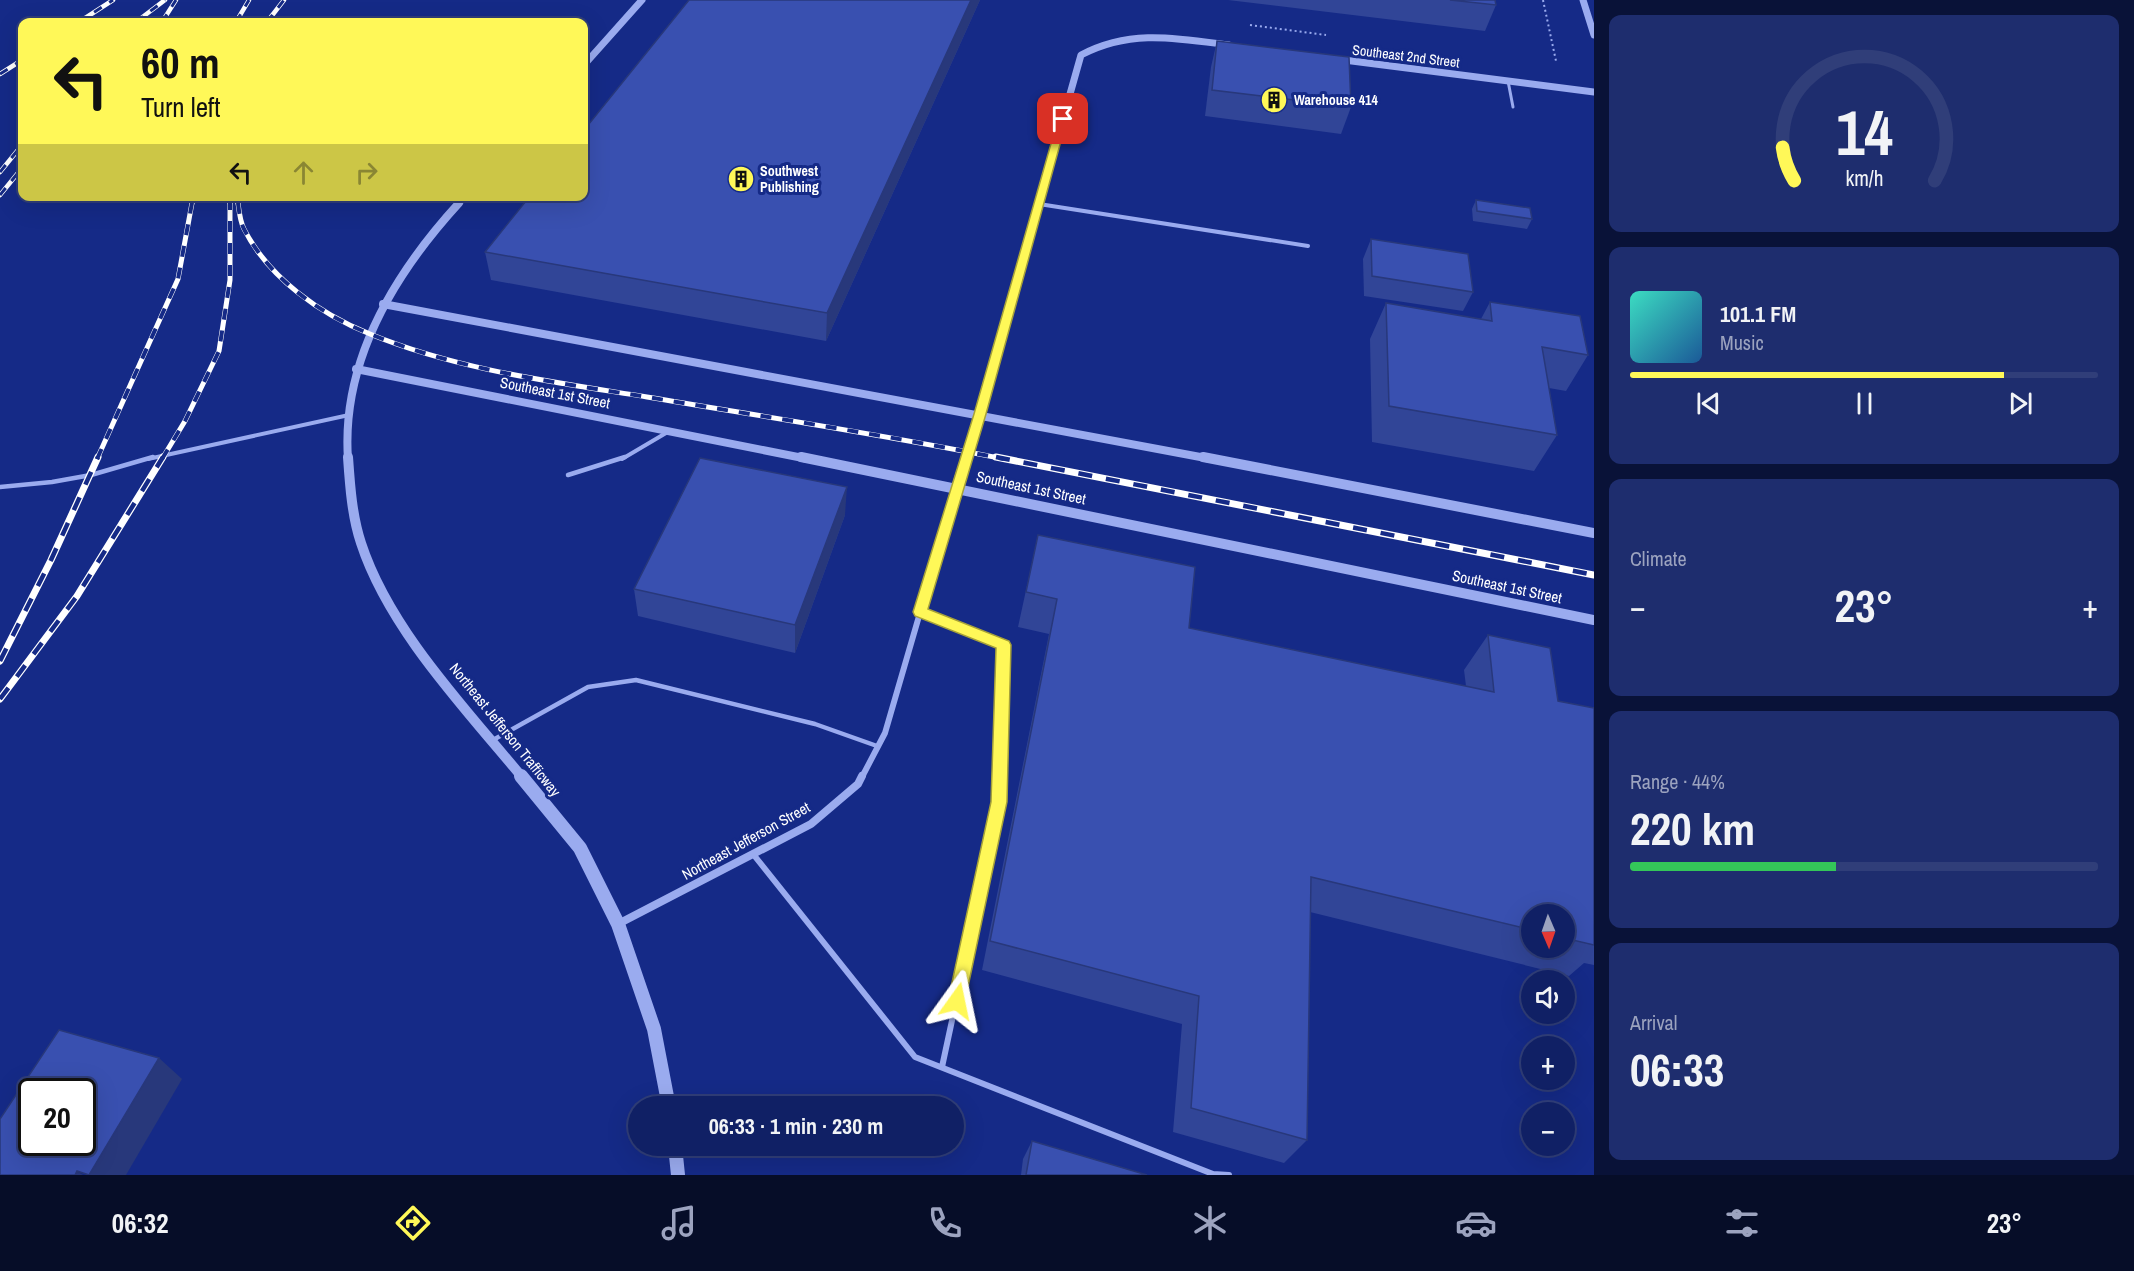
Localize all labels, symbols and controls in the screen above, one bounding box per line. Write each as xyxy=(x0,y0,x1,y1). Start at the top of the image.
text: 60 m xyxy=(141,35,220,91)
street label: Southeast 2nd Street xyxy=(1351,40,1461,72)
icon: left xyxy=(42,42,120,120)
building icon: Warehouse 414 xyxy=(1259,85,1289,115)
text: Turn left xyxy=(141,89,220,125)
text: 14 xyxy=(1836,90,1892,174)
place label: Warehouse 414 xyxy=(1294,91,1378,109)
pin xyxy=(1037,93,1088,144)
icon: arrive xyxy=(1046,102,1079,135)
icon: left xyxy=(224,156,257,189)
icon: ahead xyxy=(287,156,320,189)
icon: right xyxy=(350,156,383,189)
place label: Southwest Publishing xyxy=(760,162,819,196)
building icon: Southwest Publishing xyxy=(726,164,756,194)
text: km/h xyxy=(1845,164,1883,193)
text: 101.1 FM xyxy=(1720,299,1796,329)
text: Music xyxy=(1720,329,1764,356)
street label: Southeast 1st Street xyxy=(498,372,612,414)
icon: previous xyxy=(1692,387,1725,420)
icon: pause xyxy=(1848,387,1881,420)
icon: next xyxy=(2004,387,2037,420)
street label: Southeast 1st Street xyxy=(974,466,1088,509)
text: Climate xyxy=(1630,545,1687,572)
street label: Southeast 1st Street xyxy=(1450,565,1564,608)
text: 23° xyxy=(1834,575,1894,636)
text: − xyxy=(1630,584,1646,628)
text: + xyxy=(2082,584,2098,628)
street label: Northeast Jefferson Trafficway xyxy=(445,658,566,802)
text: Range · 44% xyxy=(1630,768,1725,795)
street label: Northeast Jefferson Street xyxy=(678,796,814,885)
text: 220 km xyxy=(1630,798,1755,859)
north arrow xyxy=(1521,904,1575,958)
map controls xyxy=(1521,904,1575,1156)
position arrow xyxy=(925,969,989,1033)
button: sound xyxy=(1521,970,1575,1024)
text: Arrival xyxy=(1630,1009,1677,1036)
button: + xyxy=(1521,1036,1575,1090)
text: 06:33 xyxy=(1630,1039,1724,1100)
speed limit sign: 20 xyxy=(18,1078,96,1156)
button: − xyxy=(1521,1102,1575,1156)
text: 06:33 · 1 min · 230 m xyxy=(709,1111,883,1141)
icon: directions xyxy=(392,1202,434,1244)
icon: music xyxy=(658,1202,700,1244)
icon: phone xyxy=(924,1202,966,1244)
icon: climate xyxy=(1189,1202,1231,1244)
icon: car xyxy=(1455,1202,1497,1244)
icon: filters xyxy=(1721,1202,1763,1244)
text: 06:32 xyxy=(112,1205,168,1241)
text: 23° xyxy=(1987,1205,2022,1241)

